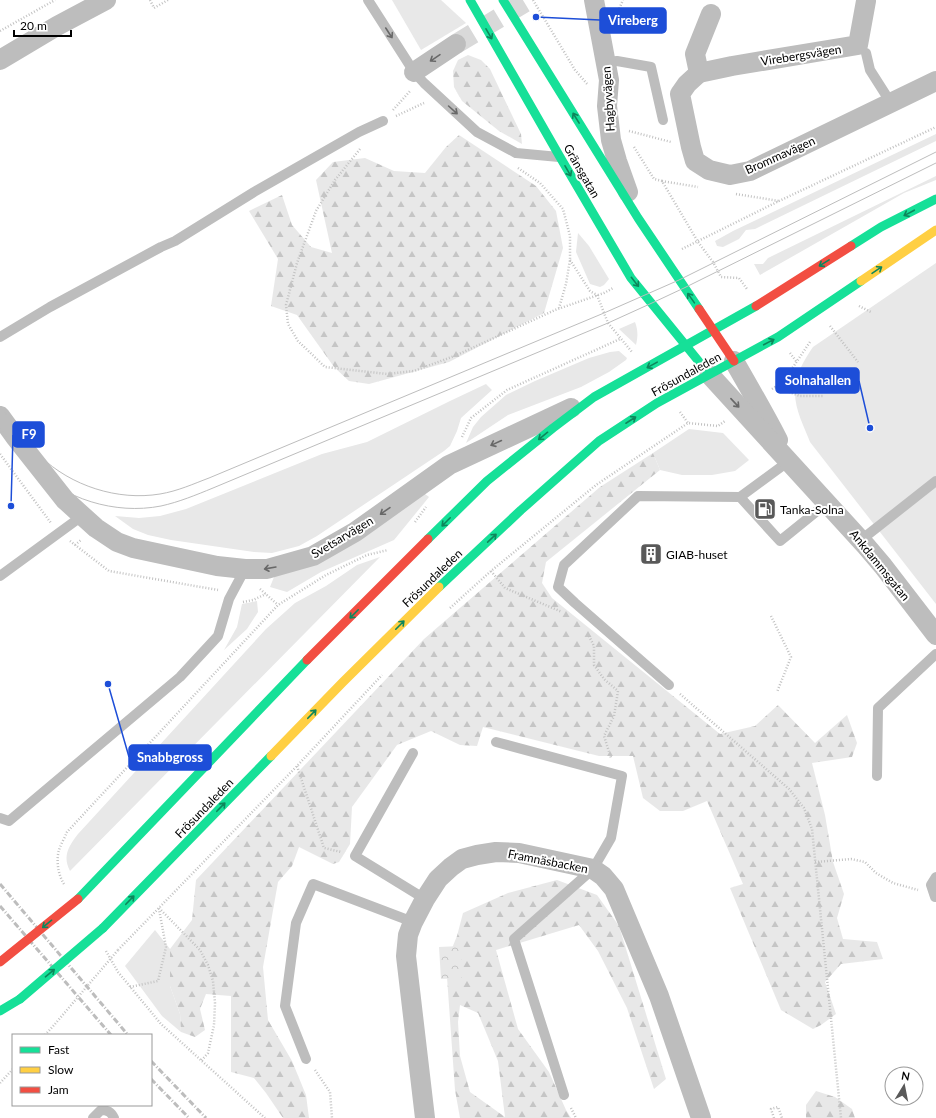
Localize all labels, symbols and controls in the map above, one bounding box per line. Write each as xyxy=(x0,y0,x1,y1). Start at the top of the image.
callout: Vireberg xyxy=(600,8,666,33)
scale bar xyxy=(14,12,71,38)
text: Vireberg xyxy=(607,12,658,28)
text: 20 m xyxy=(20,18,47,33)
one-way arrow xyxy=(385,27,393,38)
one-way arrow xyxy=(486,28,494,40)
street label: Virebergsvägen xyxy=(760,41,842,69)
one-way arrow xyxy=(430,54,441,62)
street label: Hagbyvägen xyxy=(598,66,618,132)
one-way arrow xyxy=(448,105,458,114)
one-way arrow xyxy=(571,112,579,124)
street label: Brommavägen xyxy=(743,133,817,177)
street label: Gränsgatan xyxy=(561,141,603,201)
one-way arrow xyxy=(564,165,572,177)
one-way arrow xyxy=(903,210,915,217)
one-way arrow xyxy=(819,259,830,267)
one-way arrow xyxy=(871,266,882,274)
one-way arrow xyxy=(631,277,639,288)
one-way arrow xyxy=(687,293,695,304)
one-way arrow xyxy=(763,338,775,345)
street label: Frösundaleden xyxy=(649,349,723,399)
one-way arrow xyxy=(646,361,658,369)
callout: Solnahallen xyxy=(776,368,859,393)
text: Solnahallen xyxy=(785,372,851,388)
one-way arrow xyxy=(731,398,740,408)
one-way arrow xyxy=(626,416,637,424)
callout: F9 xyxy=(13,422,44,447)
text: F9 xyxy=(22,426,36,442)
one-way arrow xyxy=(538,431,549,440)
one-way arrow xyxy=(490,440,502,447)
fuel station icon: Tanka-Solna xyxy=(752,496,778,522)
place label: Tanka-Solna xyxy=(780,502,844,517)
one-way arrow xyxy=(380,507,391,515)
street label: Svetsarvägen xyxy=(308,513,376,561)
one-way arrow xyxy=(441,517,451,527)
street label: Ankdammsgatan xyxy=(847,526,913,604)
one-way arrow xyxy=(486,533,497,542)
building icon: GIAB-huset xyxy=(638,541,664,567)
street label: Frösundaleden xyxy=(399,546,465,610)
place label: GIAB-huset xyxy=(666,547,728,562)
one-way arrow xyxy=(264,564,277,572)
one-way arrow xyxy=(349,609,359,619)
one-way arrow xyxy=(395,620,405,630)
one-way arrow xyxy=(307,709,316,719)
callout: Snabbgross xyxy=(129,745,211,770)
text: Snabbgross xyxy=(137,749,203,765)
street label: Frösundaleden xyxy=(172,775,236,841)
one-way arrow xyxy=(216,802,226,812)
street label: Framnäsbacken xyxy=(507,846,589,876)
one-way arrow xyxy=(126,895,135,905)
one-way arrow xyxy=(42,919,53,928)
one-way arrow xyxy=(45,969,56,978)
legend xyxy=(12,1034,152,1106)
text: Fast xyxy=(48,1042,70,1057)
text: Slow xyxy=(48,1062,74,1077)
north arrow xyxy=(884,1066,924,1106)
text: N xyxy=(901,1069,911,1083)
text: Jam xyxy=(48,1082,69,1097)

